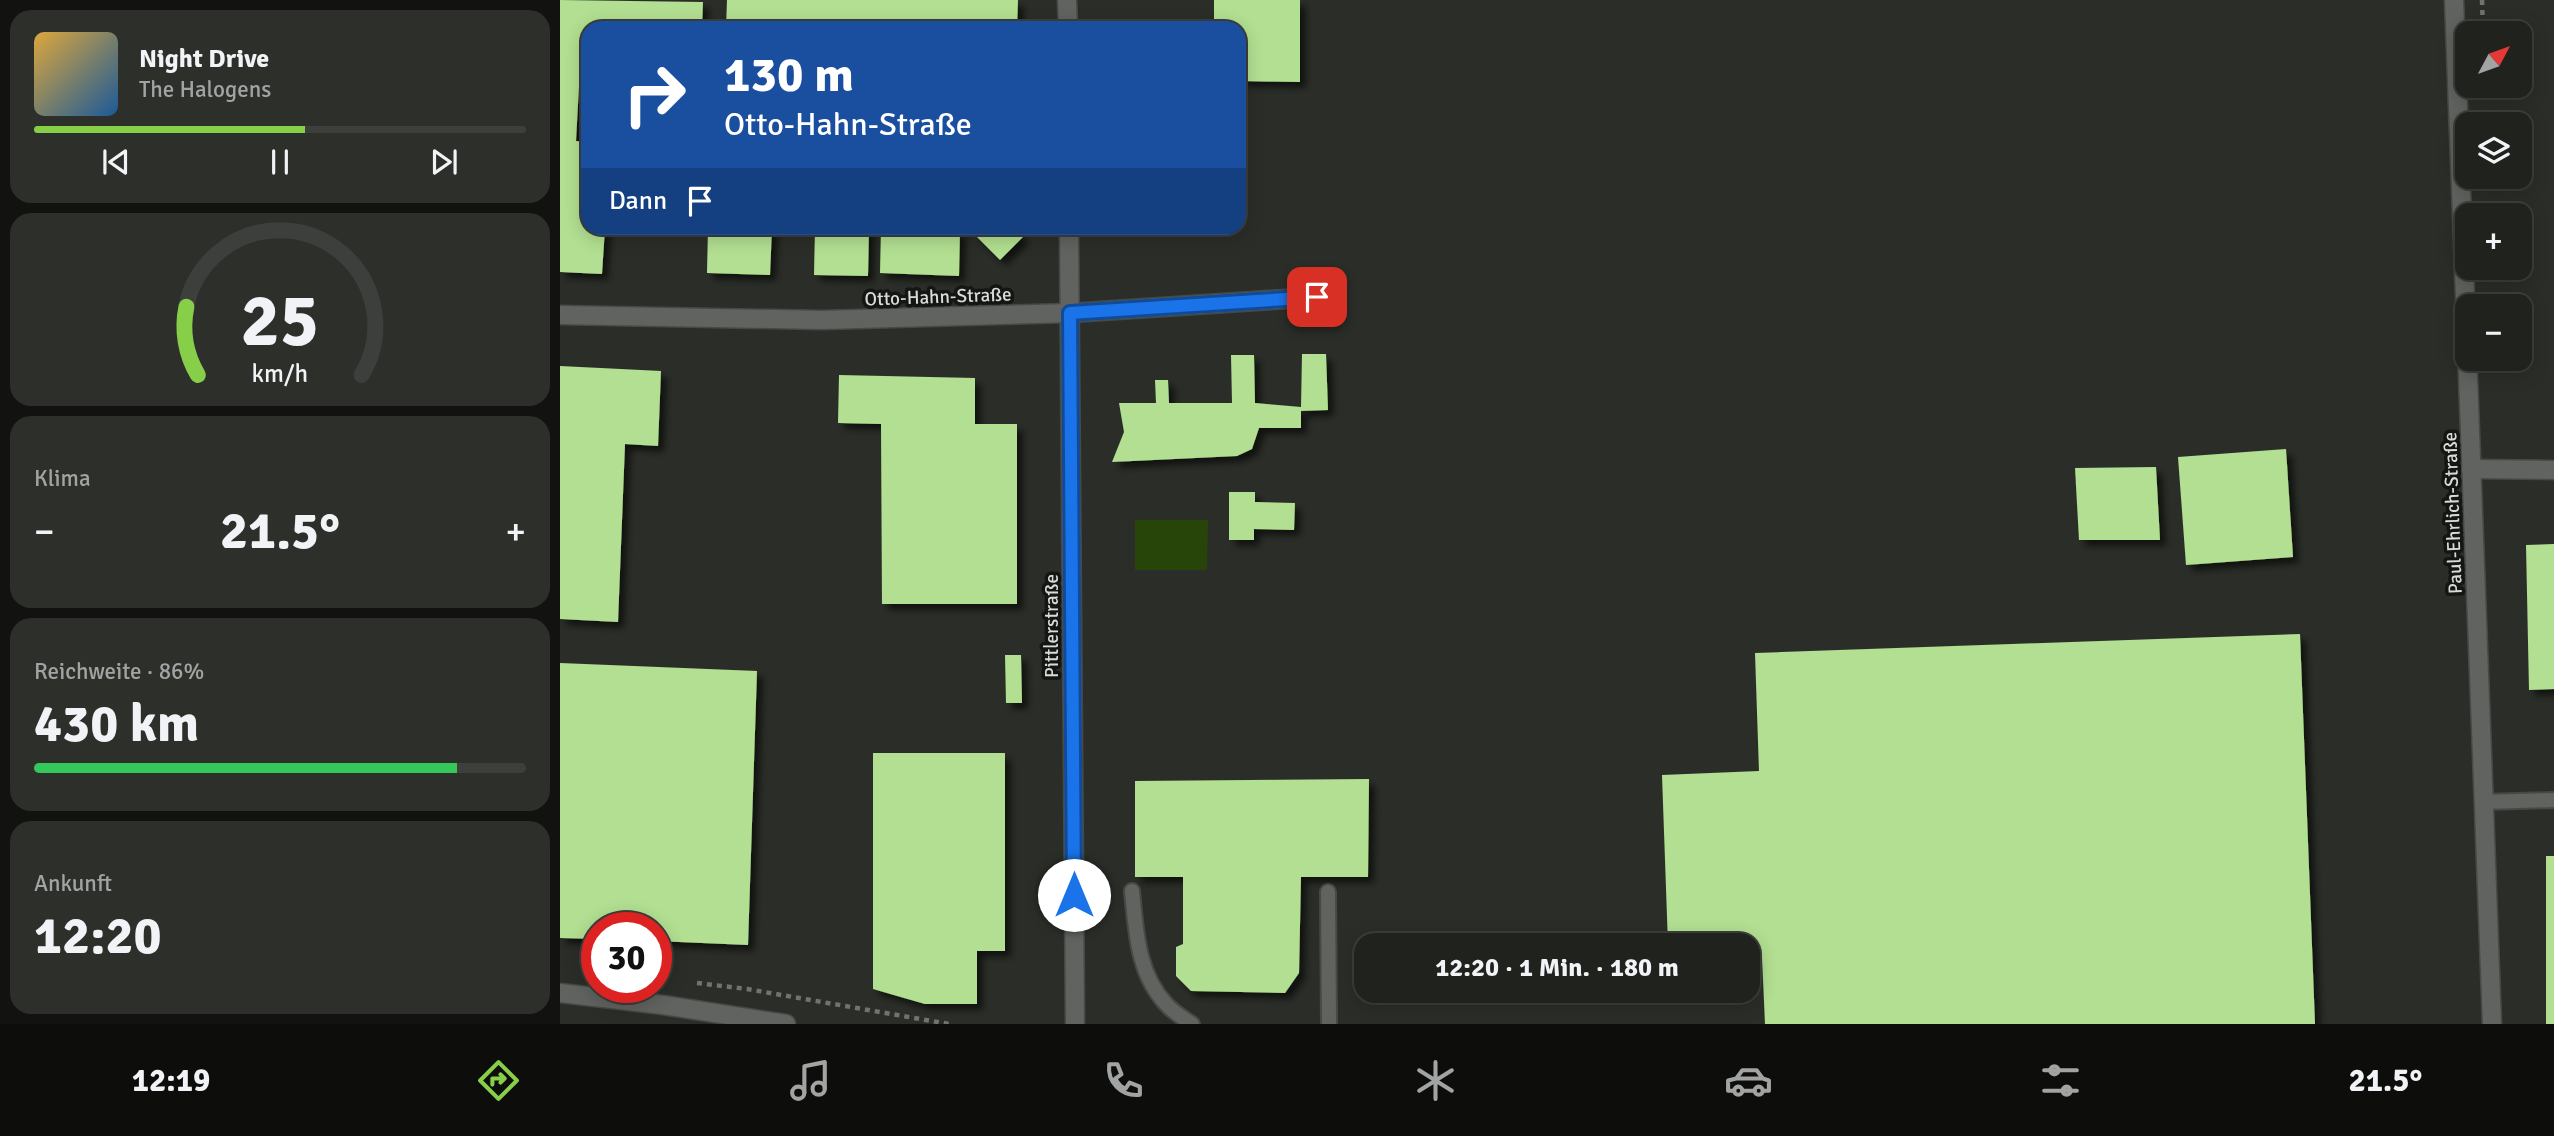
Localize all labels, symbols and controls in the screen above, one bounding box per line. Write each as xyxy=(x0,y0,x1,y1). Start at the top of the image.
north arrow xyxy=(2455,21,2532,98)
map controls xyxy=(2455,21,2532,371)
text: Night Drive xyxy=(139,43,269,75)
text: 130 m xyxy=(724,45,854,105)
icon: right xyxy=(609,49,700,140)
text: The Halogens xyxy=(139,75,271,104)
text: Otto-Hahn-Straße xyxy=(724,105,972,144)
button: layers xyxy=(2455,112,2532,189)
icon: previous xyxy=(97,143,135,181)
icon: pause xyxy=(261,143,299,181)
icon: next xyxy=(425,143,463,181)
icon: arrive xyxy=(681,182,719,220)
text: Dann xyxy=(609,185,667,217)
button: + xyxy=(2455,203,2532,280)
pin xyxy=(1287,267,1347,327)
text: 25 xyxy=(241,278,319,367)
icon: arrive xyxy=(1298,278,1336,316)
street label: Otto-Hahn-Straße xyxy=(864,282,1012,312)
button: − xyxy=(2455,294,2532,371)
text: km/h xyxy=(252,358,308,389)
street label: Paul-Ehrlich-Straße xyxy=(2438,431,2468,594)
text: Klima xyxy=(34,464,91,493)
text: 21.5° xyxy=(220,499,340,563)
text: − xyxy=(34,508,55,555)
text: + xyxy=(505,508,526,555)
street label: Pittlerstraße xyxy=(1040,574,1064,678)
text: Reichweite · 86% xyxy=(34,657,204,686)
text: 430 km xyxy=(34,692,199,756)
position arrow xyxy=(1037,858,1111,932)
text: Ankunft xyxy=(34,869,112,898)
text: 12:20 xyxy=(34,904,162,968)
speed limit sign: 30 xyxy=(581,912,672,1003)
text: 12:20 · 1 Min. · 180 m xyxy=(1435,952,1679,984)
icon: directions xyxy=(474,1056,523,1105)
icon: music xyxy=(786,1056,835,1105)
icon: phone xyxy=(1099,1056,1148,1105)
icon: climate xyxy=(1411,1056,1460,1105)
icon: car xyxy=(1724,1056,1773,1105)
icon: filters xyxy=(2036,1056,2085,1105)
text: 12:19 xyxy=(132,1061,210,1100)
text: 21.5° xyxy=(2348,1061,2422,1100)

